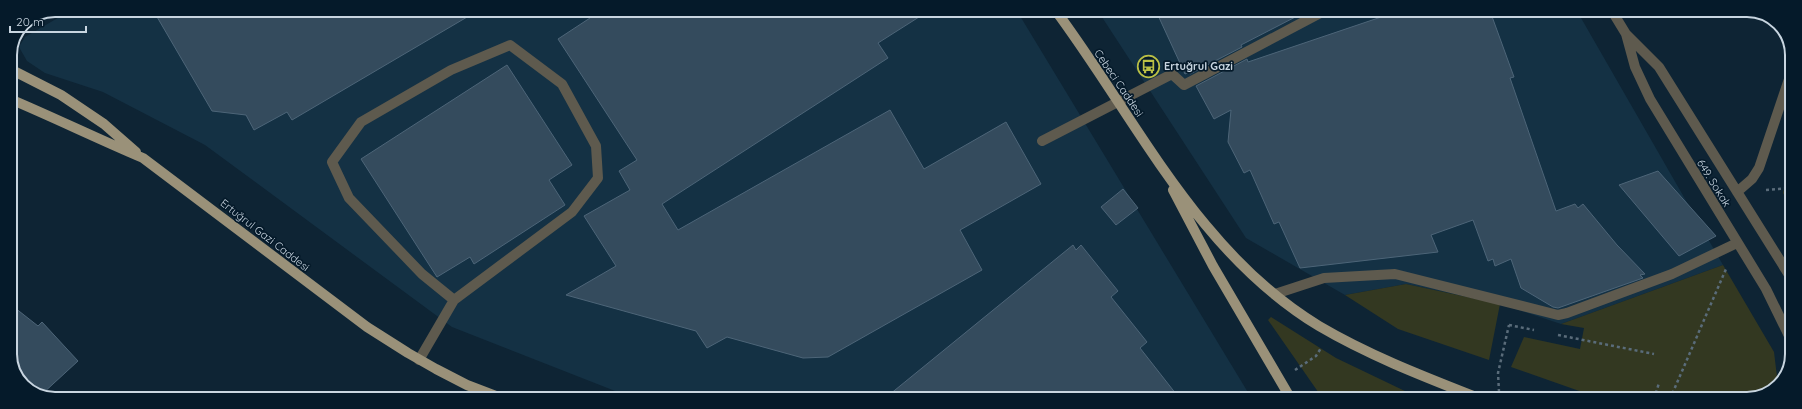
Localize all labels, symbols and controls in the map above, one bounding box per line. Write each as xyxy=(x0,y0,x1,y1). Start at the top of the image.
scale bar xyxy=(10,8,86,34)
text: 20 m xyxy=(16,14,44,29)
street label: Cebeci Caddesi xyxy=(1091,47,1147,119)
bus stop icon: Ertuğrul Gazi xyxy=(1136,53,1162,79)
place label: Ertuğrul Gazi xyxy=(1164,59,1233,73)
street label: 649. Sokak xyxy=(1694,157,1734,210)
street label: Ertuğrul Gazi Caddesi xyxy=(218,196,312,274)

